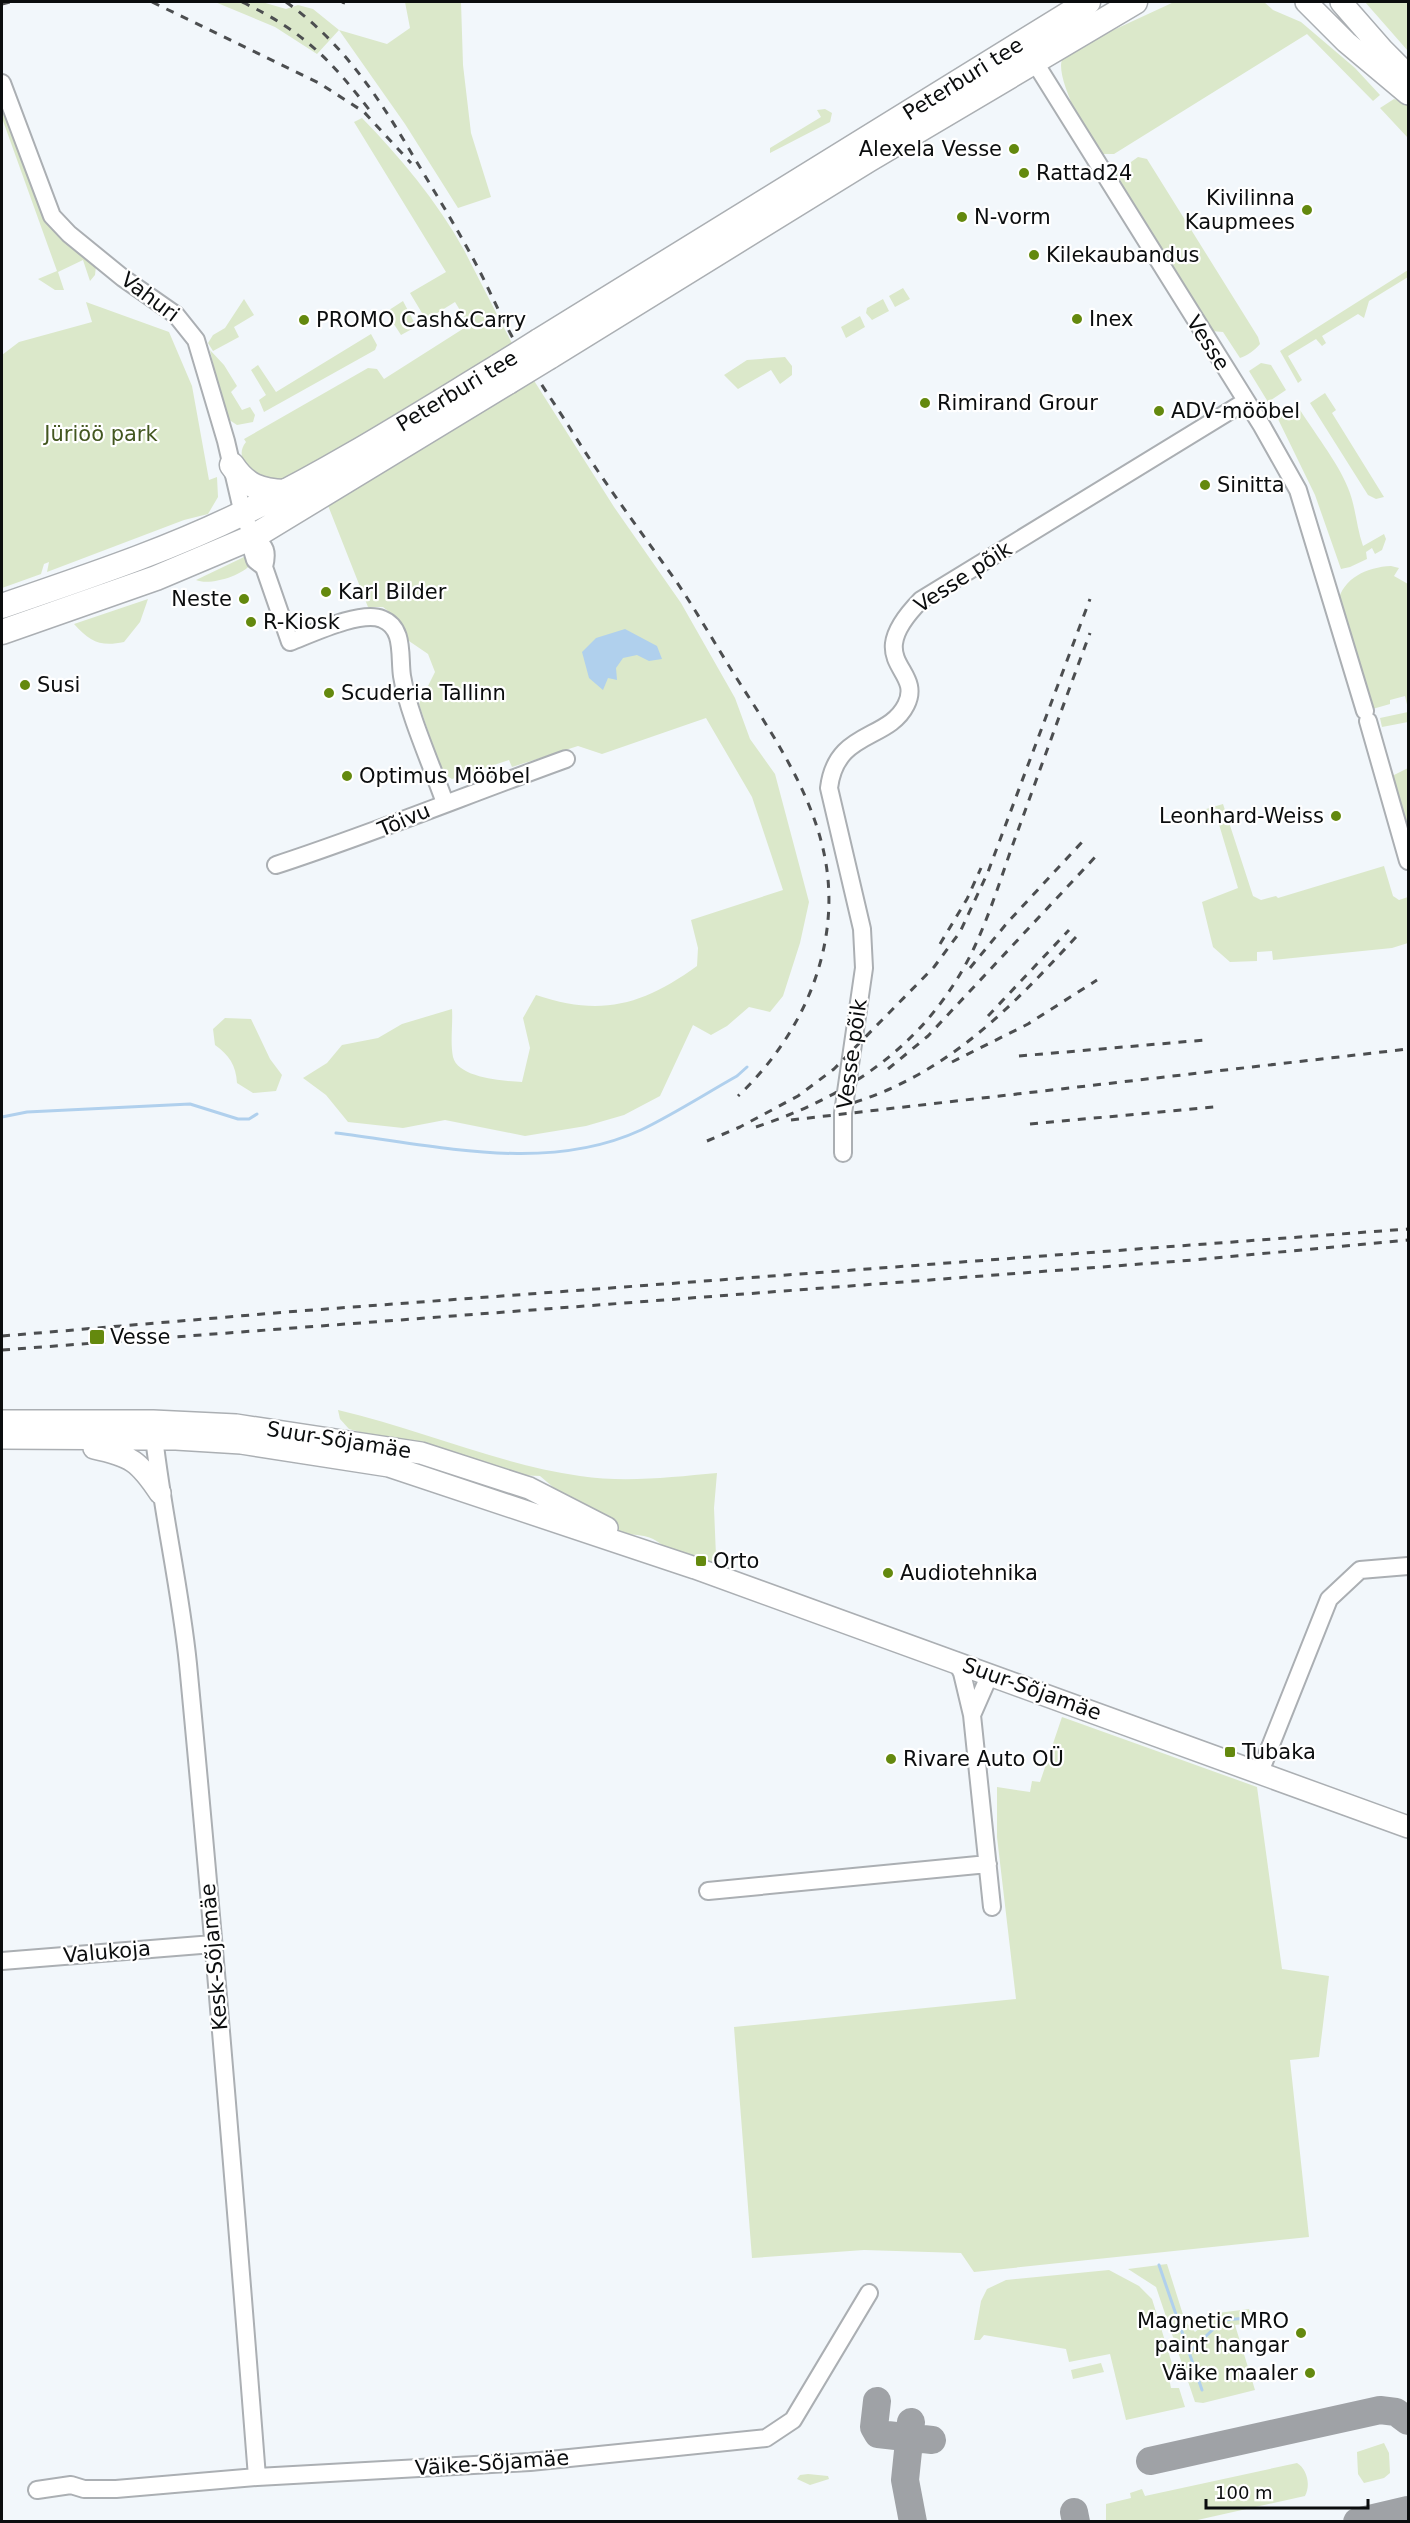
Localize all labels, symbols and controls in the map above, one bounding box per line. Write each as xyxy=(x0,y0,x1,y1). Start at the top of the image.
street label: Peterburi tee xyxy=(899,33,1027,125)
place label: Alexela Vesse xyxy=(859,137,1002,161)
marker: Alexela Vesse xyxy=(1007,142,1021,156)
place label: Rattad24 xyxy=(1036,161,1132,185)
marker: Rattad24 xyxy=(1017,166,1031,180)
place label: Kivilinna Kaupmees xyxy=(1185,186,1295,234)
marker: Kivilinna Kaupmees xyxy=(1300,203,1314,217)
place label: N-vorm xyxy=(974,205,1051,229)
marker: N-vorm xyxy=(955,210,969,224)
place label: Kilekaubandus xyxy=(1046,243,1199,267)
marker: Kilekaubandus xyxy=(1027,248,1041,262)
street label: Vahuri xyxy=(116,267,184,327)
place label: Inex xyxy=(1089,307,1133,331)
place label: PROMO Cash&Carry xyxy=(316,308,526,332)
street label: Vesse xyxy=(1181,311,1235,375)
marker: Inex xyxy=(1070,312,1084,326)
marker: PROMO Cash&Carry xyxy=(297,313,311,327)
street label: Peterburi tee xyxy=(392,346,522,436)
place label: Rimirand Grour xyxy=(937,391,1098,415)
marker: Rimirand Grour xyxy=(918,396,932,410)
place label: ADV-mööbel xyxy=(1171,399,1300,423)
marker: ADV-mööbel xyxy=(1152,404,1166,418)
park label: Jüriöö park xyxy=(42,422,159,446)
place label: Sinitta xyxy=(1217,473,1285,497)
marker: Sinitta xyxy=(1198,478,1212,492)
street label: Vesse põik xyxy=(910,536,1017,617)
place label: Karl Bilder xyxy=(338,580,447,604)
marker: Karl Bilder xyxy=(319,585,333,599)
place label: Neste xyxy=(171,587,232,611)
marker: Neste xyxy=(237,592,251,606)
place label: R-Kiosk xyxy=(263,610,341,634)
marker: R-Kiosk xyxy=(244,615,258,629)
place label: Susi xyxy=(37,673,80,697)
marker: Susi xyxy=(18,678,32,692)
place label: Scuderia Tallinn xyxy=(341,681,506,705)
marker: Scuderia Tallinn xyxy=(322,686,336,700)
place label: Optimus Mööbel xyxy=(359,764,530,788)
marker: Optimus Mööbel xyxy=(340,769,354,783)
street label: Tõivu xyxy=(373,798,434,842)
place label: Leonhard-Weiss xyxy=(1159,804,1324,828)
marker: Leonhard-Weiss xyxy=(1329,809,1343,823)
street label: Vesse põik xyxy=(832,996,872,1111)
place label: Vesse xyxy=(110,1325,170,1349)
marker: Vesse xyxy=(88,1328,106,1346)
street label: Suur-Sõjamäe xyxy=(265,1417,413,1463)
place label: Orto xyxy=(713,1549,759,1573)
marker: Orto xyxy=(694,1554,708,1568)
place label: Audiotehnika xyxy=(900,1561,1038,1585)
marker: Audiotehnika xyxy=(881,1566,895,1580)
street label: Suur-Sõjamäe xyxy=(959,1653,1105,1725)
place label: Tubaka xyxy=(1241,1740,1316,1764)
marker: Tubaka xyxy=(1223,1745,1237,1759)
place label: Rivare Auto OÜ xyxy=(903,1746,1064,1771)
marker: Rivare Auto OÜ xyxy=(884,1752,898,1766)
street label: Kesk-Sõjamäe xyxy=(196,1883,232,2031)
street label: Valukoja xyxy=(62,1936,152,1968)
place label: Magnetic MRO paint hangar xyxy=(1137,2309,1289,2357)
marker: Magnetic MRO paint hangar xyxy=(1294,2326,1308,2340)
place label: Väike maaler xyxy=(1162,2361,1298,2385)
marker: Väike maaler xyxy=(1303,2366,1317,2380)
street label: Väike-Sõjamäe xyxy=(414,2446,570,2480)
scale bar xyxy=(1206,2472,1368,2510)
text: 100 m xyxy=(1215,2482,1273,2503)

